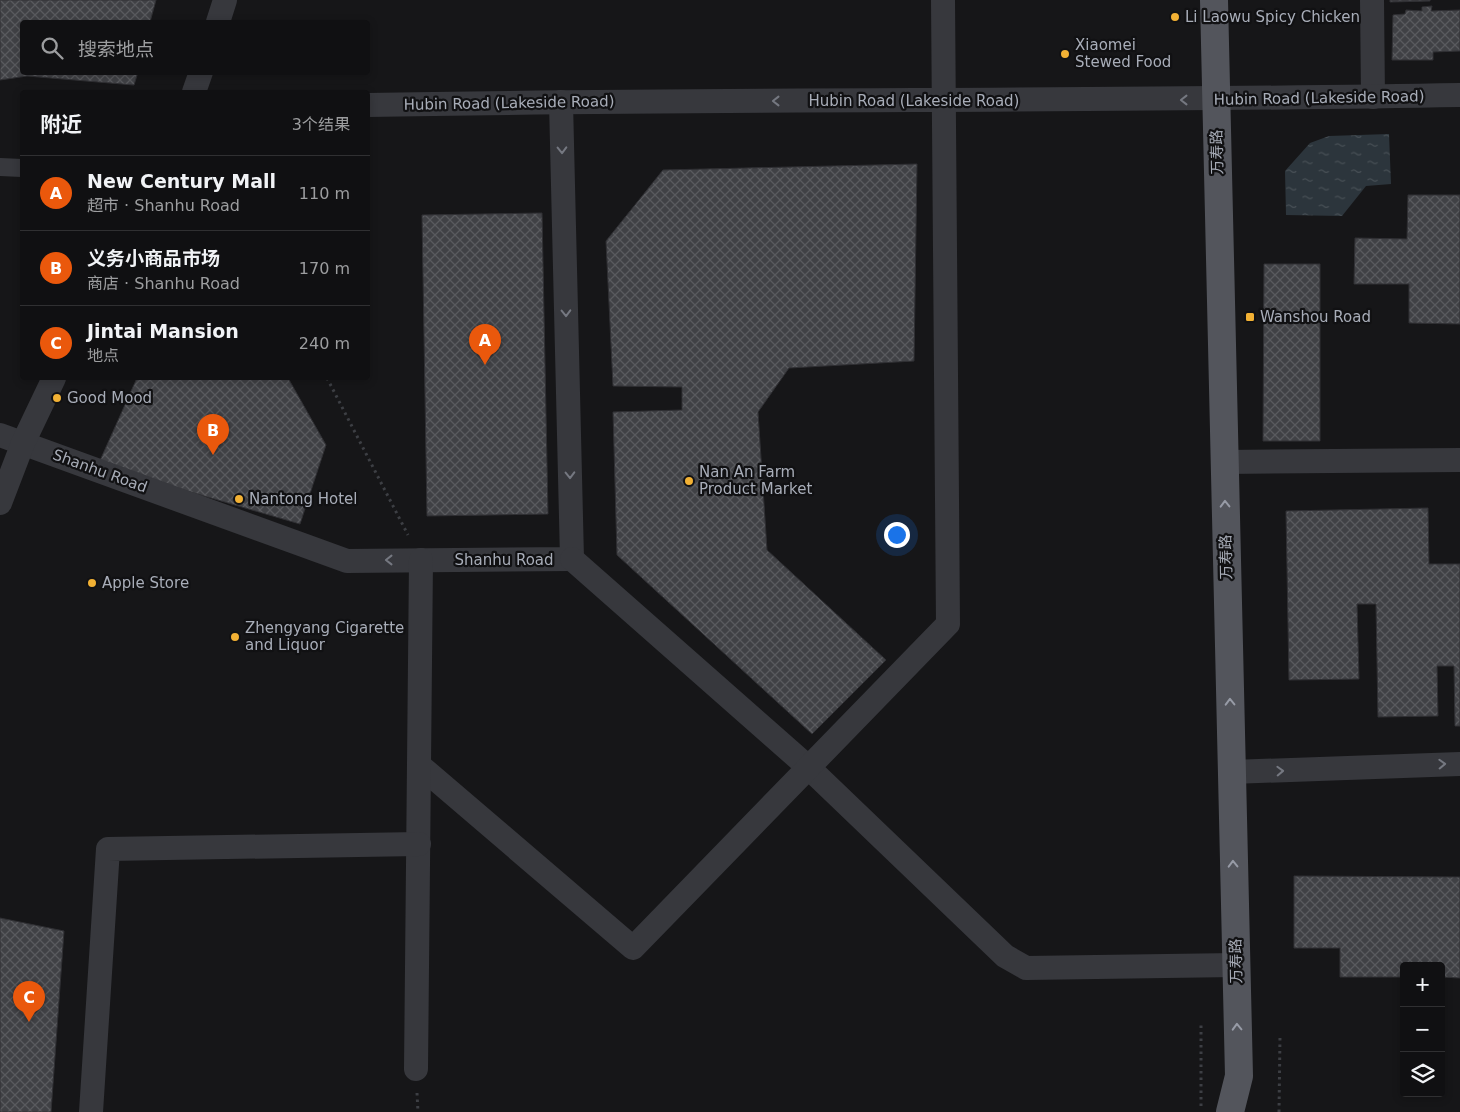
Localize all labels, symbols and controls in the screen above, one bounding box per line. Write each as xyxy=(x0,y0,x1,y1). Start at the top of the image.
place label: Li Laowu Spicy Chicken xyxy=(1185,8,1360,26)
marker: Li Laowu Spicy Chicken xyxy=(1169,11,1181,23)
search box xyxy=(20,20,370,75)
icon: search xyxy=(38,34,66,62)
place label: Xiaomei Stewed Food xyxy=(1075,36,1171,71)
text: 搜索地点 xyxy=(78,38,154,60)
marker: Xiaomei Stewed Food xyxy=(1059,48,1071,60)
street label: Hubin Road (Lakeside Road) xyxy=(1213,87,1425,109)
street label: Hubin Road (Lakeside Road) xyxy=(403,92,615,114)
street label: Hubin Road (Lakeside Road) xyxy=(809,92,1019,110)
one-way arrow xyxy=(1180,95,1188,105)
one-way arrow xyxy=(772,96,780,106)
text: 附近 xyxy=(40,113,82,137)
text: 3个结果 xyxy=(292,115,350,134)
street label: 万寿路 xyxy=(1208,129,1226,175)
one-way arrow xyxy=(557,147,567,155)
text: New Century Mall xyxy=(87,170,276,192)
text: A xyxy=(50,184,62,203)
text: 110 m xyxy=(299,184,350,203)
text: 超市 · Shanhu Road xyxy=(87,196,240,215)
text: 义务小商品市场 xyxy=(87,247,220,269)
text: B xyxy=(50,259,62,278)
text: 170 m xyxy=(299,259,350,278)
text: 商店 · Shanhu Road xyxy=(87,274,240,293)
place label: Wanshou Road xyxy=(1260,308,1371,326)
one-way arrow xyxy=(561,309,571,317)
marker: Wanshou Road xyxy=(1244,311,1256,323)
text: Jintai Mansion xyxy=(87,320,239,342)
pin: A xyxy=(469,324,501,365)
text: C xyxy=(50,334,62,353)
text: 240 m xyxy=(299,334,350,353)
text: 地点 xyxy=(87,346,119,365)
place label: Good Mood xyxy=(67,389,152,407)
marker: Good Mood xyxy=(51,392,63,404)
pin: B xyxy=(197,414,229,455)
street label: Shanhu Road xyxy=(50,446,150,496)
place label: Nan An Farm Product Market xyxy=(699,463,812,498)
one-way arrow xyxy=(565,472,575,479)
marker: Nan An Farm Product Market xyxy=(683,475,695,487)
place label: Nantong Hotel xyxy=(249,490,358,508)
marker: Nantong Hotel xyxy=(233,493,245,505)
one-way arrow xyxy=(1220,500,1230,508)
your location xyxy=(884,522,910,548)
street label: 万寿路 xyxy=(1217,534,1235,580)
street label: Shanhu Road xyxy=(454,551,554,569)
one-way arrow xyxy=(385,555,392,565)
place label: Apple Store xyxy=(102,574,189,592)
marker: Apple Store xyxy=(86,577,98,589)
place label: Zhengyang Cigarette and Liquor xyxy=(245,619,404,654)
marker: Zhengyang Cigarette and Liquor xyxy=(229,631,241,643)
one-way arrow xyxy=(1224,698,1235,706)
one-way arrow xyxy=(1438,759,1446,770)
one-way arrow xyxy=(1276,765,1284,776)
one-way arrow xyxy=(1228,860,1238,868)
street label: 万寿路 xyxy=(1227,938,1245,984)
map controls xyxy=(1400,962,1445,1097)
button: + xyxy=(1400,962,1445,1007)
pin: C xyxy=(13,981,45,1022)
button: − xyxy=(1400,1007,1445,1052)
one-way arrow xyxy=(1232,1023,1243,1031)
button: layers xyxy=(1400,1052,1445,1097)

